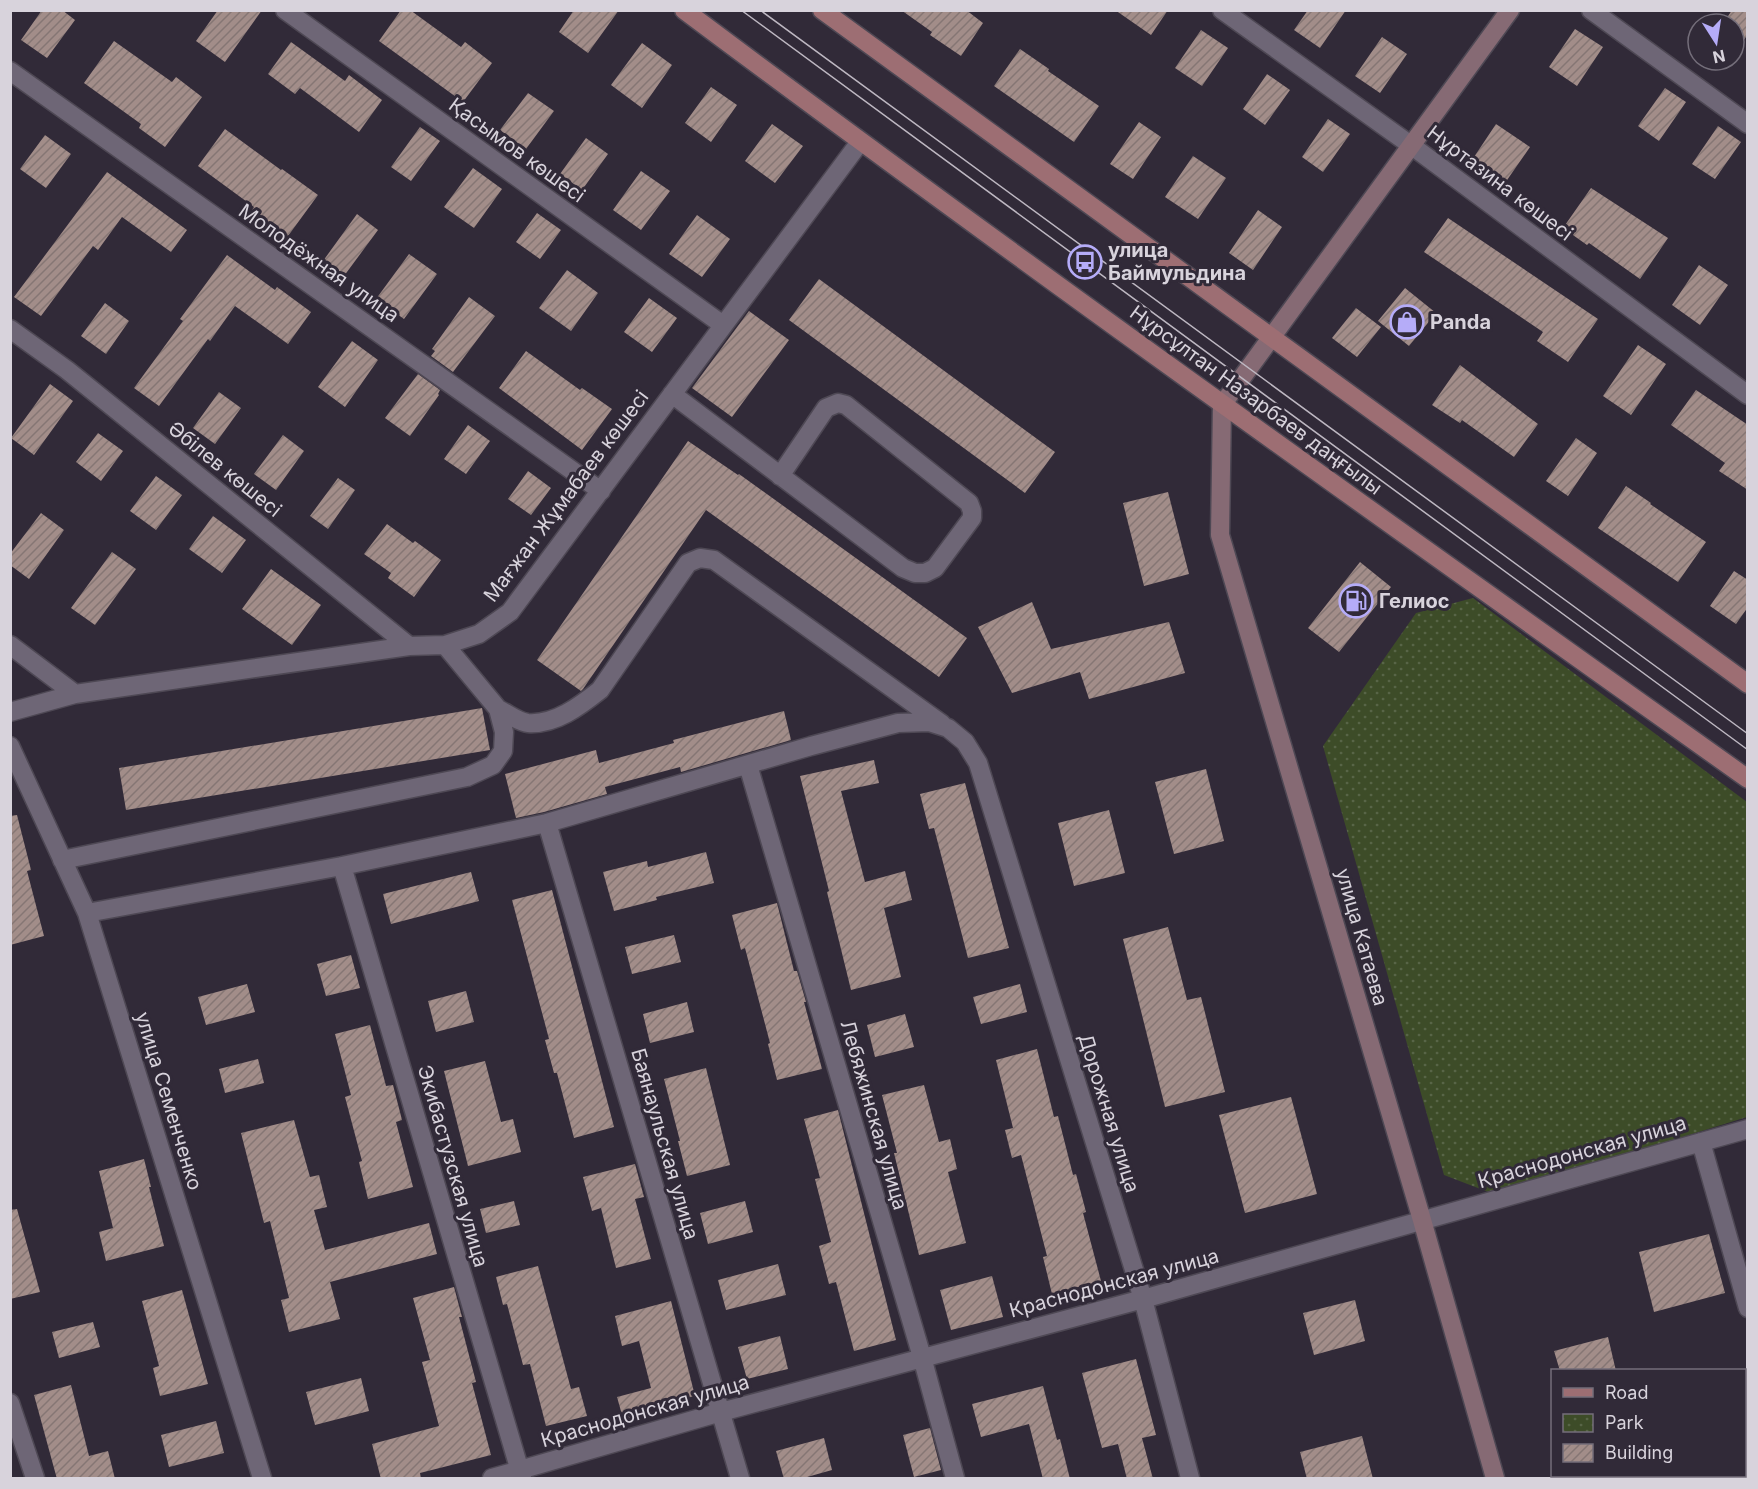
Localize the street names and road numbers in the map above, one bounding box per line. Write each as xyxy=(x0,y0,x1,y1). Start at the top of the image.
street label: Қасымов көшесі xyxy=(444,93,590,207)
street label: Нұртазина көшесі xyxy=(1422,120,1578,246)
street label: Молодёжная улица xyxy=(234,199,404,327)
street label: Нұрсұлтан Назарбаев даңғылы xyxy=(1125,300,1387,500)
street label: Мағжан Жұмабаев көшесі xyxy=(479,385,653,607)
street label: Әбілев көшесі xyxy=(164,416,286,522)
street label: улица Катаева xyxy=(1331,866,1393,1008)
street label: улица Семенченко xyxy=(130,1009,208,1193)
street label: Лебяжинская улица xyxy=(835,1017,913,1213)
street label: Дорожная улица xyxy=(1073,1031,1145,1195)
street label: Баянаульская улица xyxy=(626,1046,704,1242)
street label: Экибастузская улица xyxy=(413,1062,493,1270)
street label: Краснодонская улица xyxy=(1475,1111,1689,1193)
street label: Краснодонская улица xyxy=(1007,1243,1221,1323)
street label: Краснодонская улица xyxy=(538,1370,752,1452)

